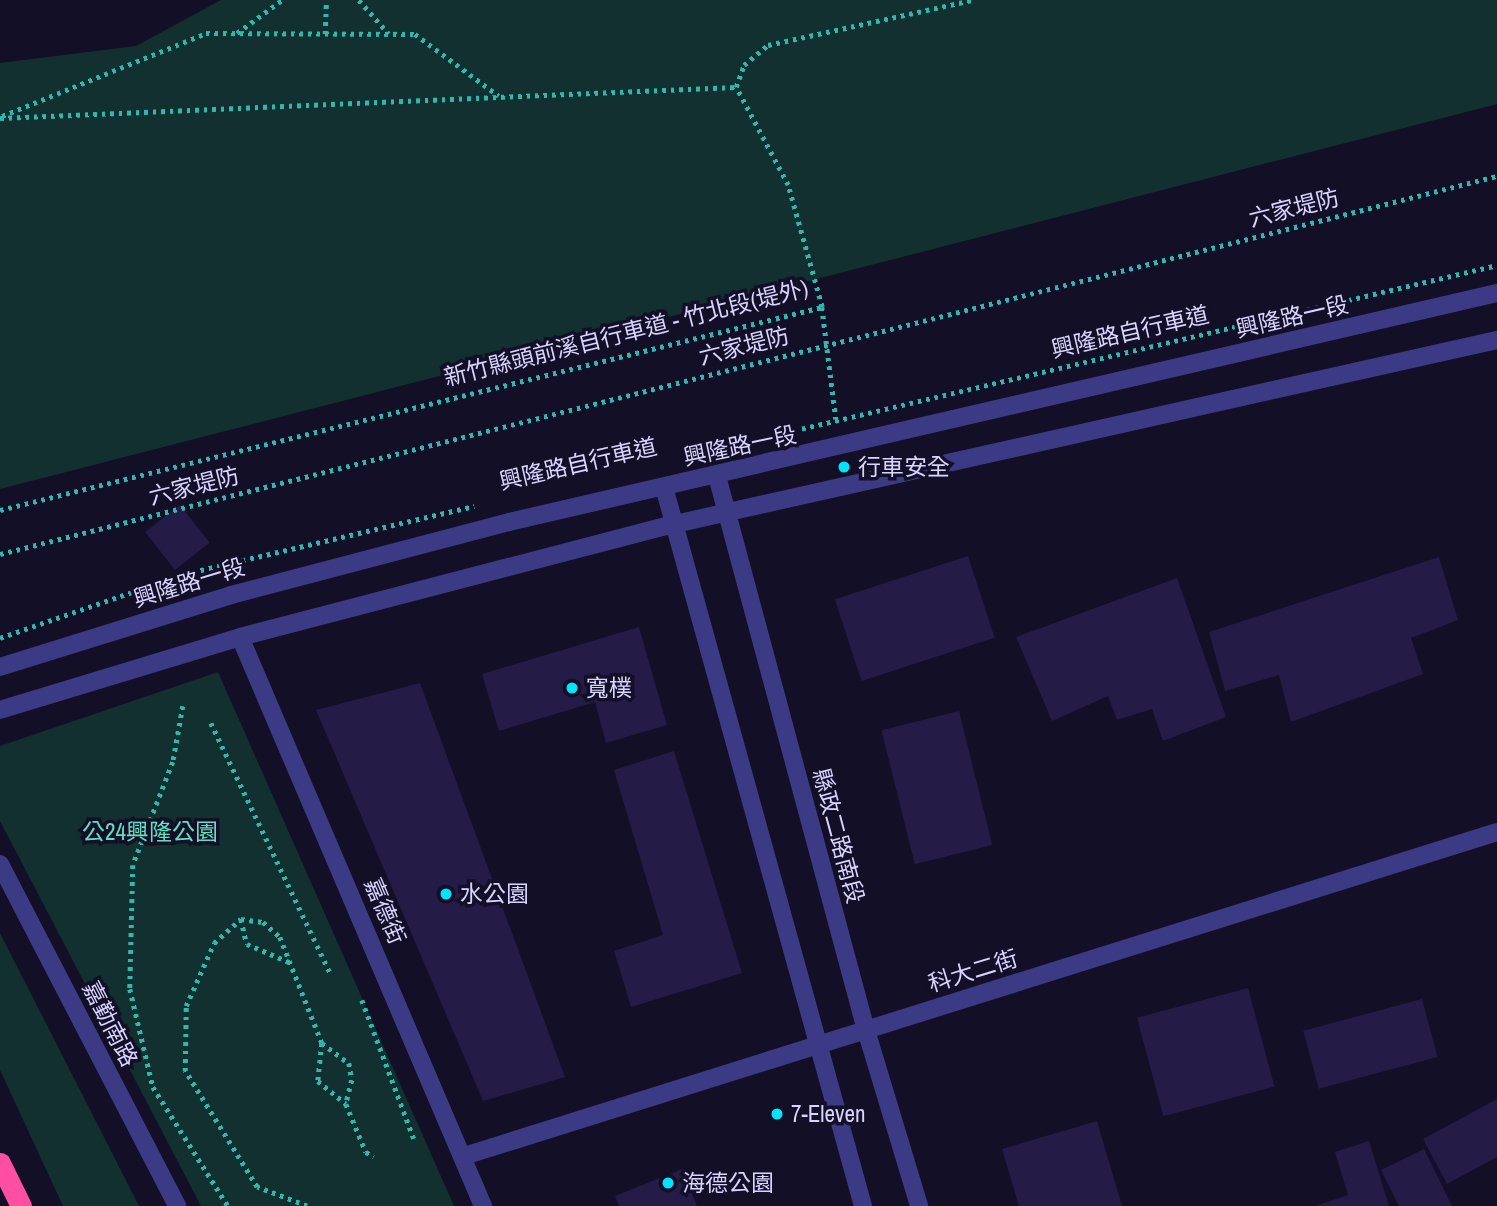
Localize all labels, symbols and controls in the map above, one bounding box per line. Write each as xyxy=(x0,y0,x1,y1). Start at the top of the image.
street label: 六家堤防 xyxy=(1246,183,1342,233)
street label: 新竹縣頭前溪自行車道 - 竹北段(堤外) xyxy=(441,274,811,392)
street label: 興隆路一段 xyxy=(1233,291,1351,343)
street label: 興隆路自行車道 xyxy=(1048,300,1212,364)
street label: 六家堤防 xyxy=(696,321,792,371)
street label: 興隆路一段 xyxy=(681,421,799,471)
street label: 興隆路自行車道 xyxy=(496,432,660,496)
place label: 行車安全 xyxy=(858,453,950,481)
marker: 行車安全 xyxy=(836,459,852,475)
street label: 六家堤防 xyxy=(146,461,242,511)
street label: 興隆路一段 xyxy=(130,553,248,613)
place label: 寬樸 xyxy=(586,674,632,702)
marker: 寬樸 xyxy=(564,680,580,696)
street label: 縣政二路南段 xyxy=(807,766,869,906)
park label: 公24興隆公園 xyxy=(82,818,218,846)
street label: 嘉德街 xyxy=(359,874,411,948)
place label: 水公園 xyxy=(460,880,529,908)
marker: 水公園 xyxy=(438,886,454,902)
street label: 科大二街 xyxy=(925,944,1021,998)
street label: 嘉勤南路 xyxy=(77,977,143,1071)
place label: 7-Eleven xyxy=(791,1100,865,1128)
marker: 7-Eleven xyxy=(769,1106,785,1122)
place label: 海德公園 xyxy=(682,1169,774,1197)
marker: 海德公園 xyxy=(660,1175,676,1191)

